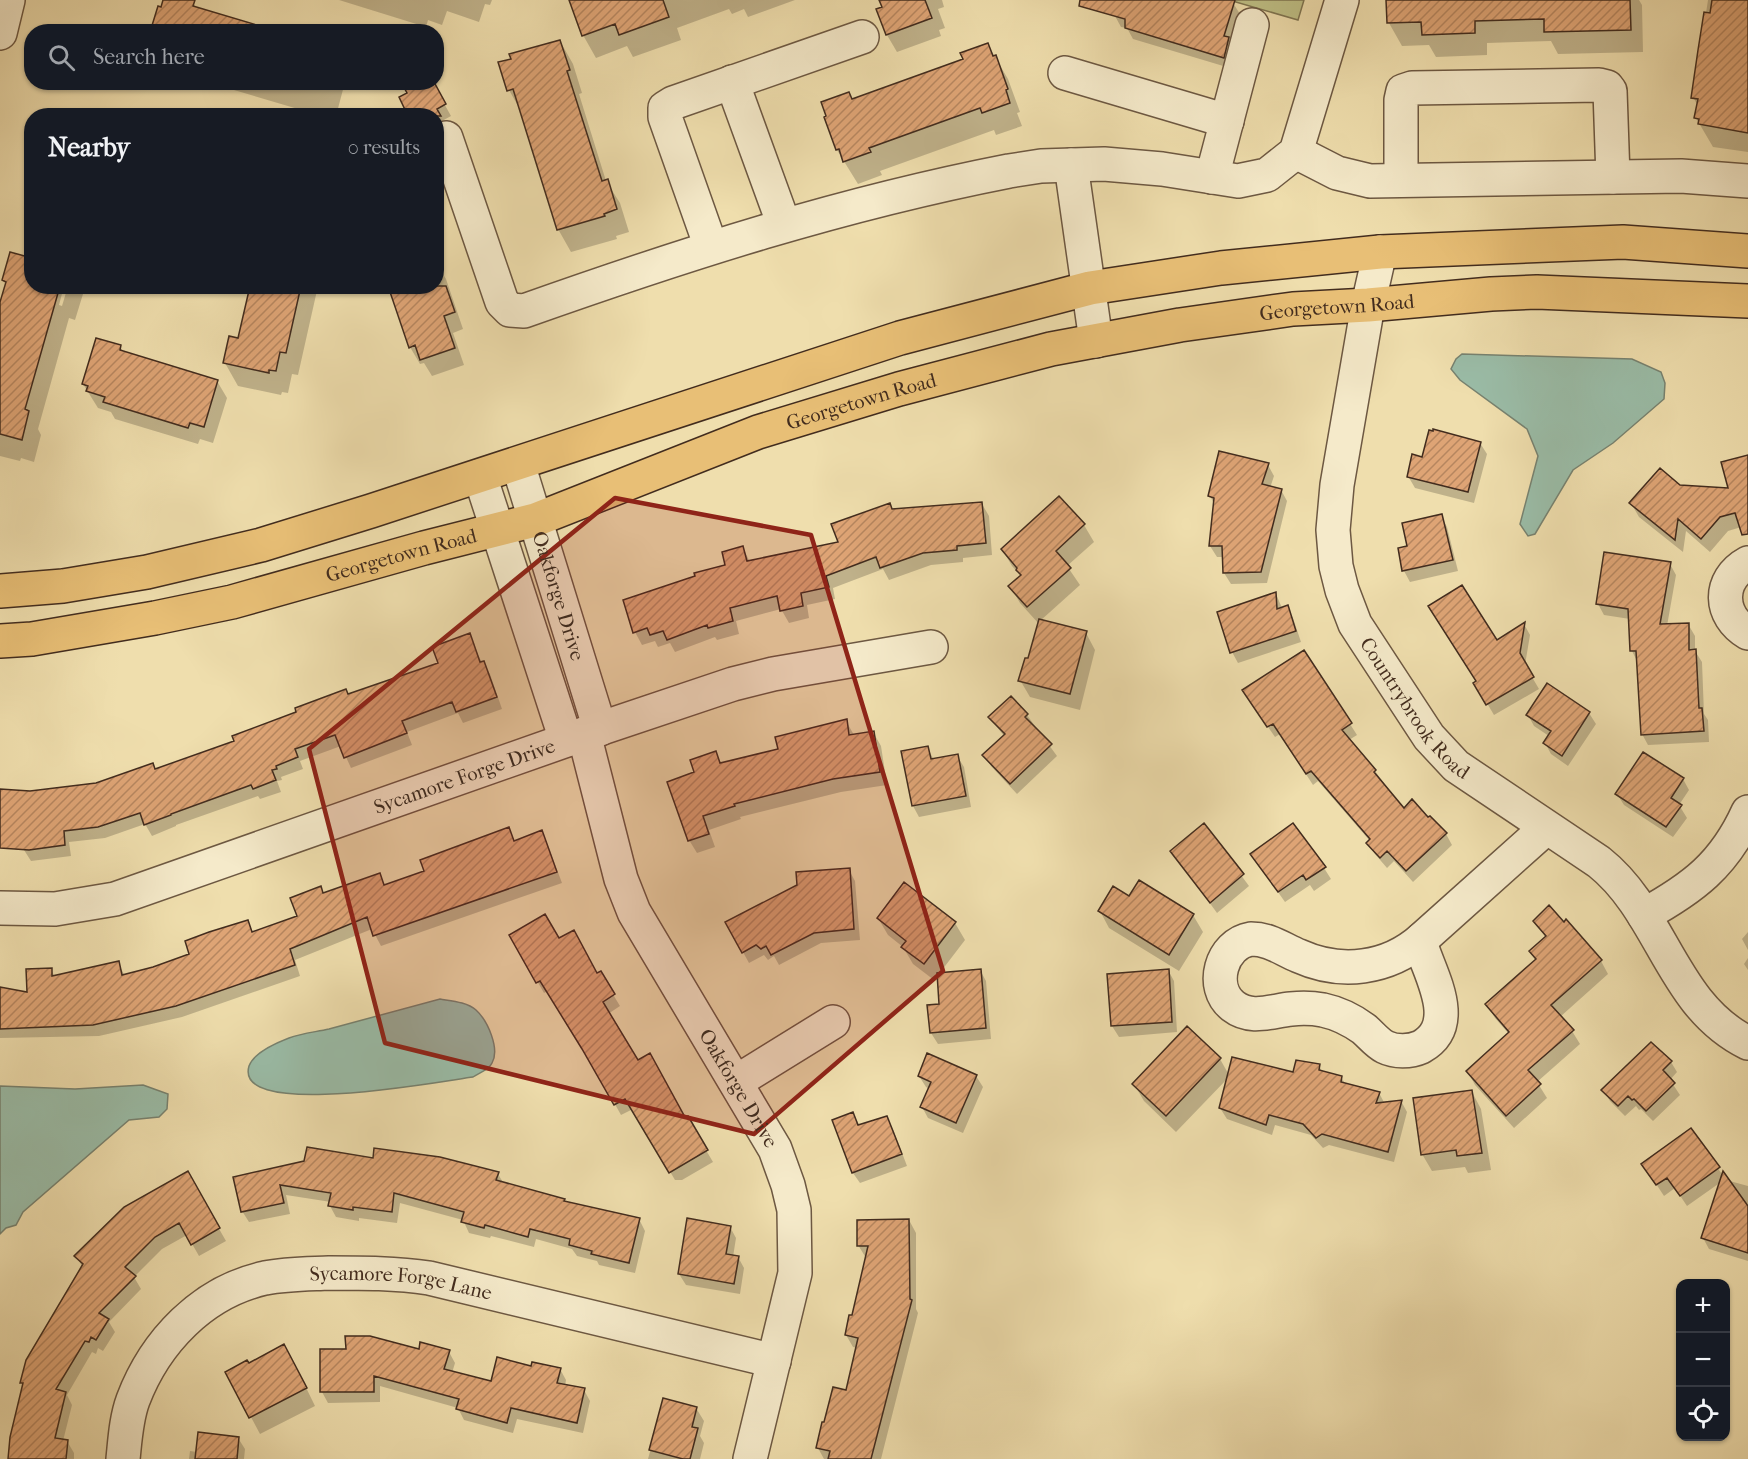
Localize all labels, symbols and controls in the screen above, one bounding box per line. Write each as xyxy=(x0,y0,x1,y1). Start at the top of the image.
search box xyxy=(24,24,444,90)
icon: search xyxy=(45,41,78,74)
text: Search here xyxy=(93,44,205,70)
text: Nearby xyxy=(48,132,130,163)
text: 0 results xyxy=(348,136,420,159)
street label: Georgetown Road xyxy=(1258,289,1416,325)
street label: Georgetown Road xyxy=(783,368,940,434)
street label: Georgetown Road xyxy=(323,523,480,587)
street label: Oakforge Drive xyxy=(528,528,590,663)
street label: Countrybrook Road xyxy=(1355,633,1475,784)
street label: Sycamore Forge Drive xyxy=(371,734,558,819)
street label: Oakforge Drive xyxy=(695,1025,783,1152)
street label: Sycamore Forge Lane xyxy=(309,1261,495,1304)
map controls xyxy=(1676,1279,1730,1441)
button: + xyxy=(1676,1279,1730,1333)
button: − xyxy=(1676,1333,1730,1387)
button: locate xyxy=(1676,1387,1730,1441)

